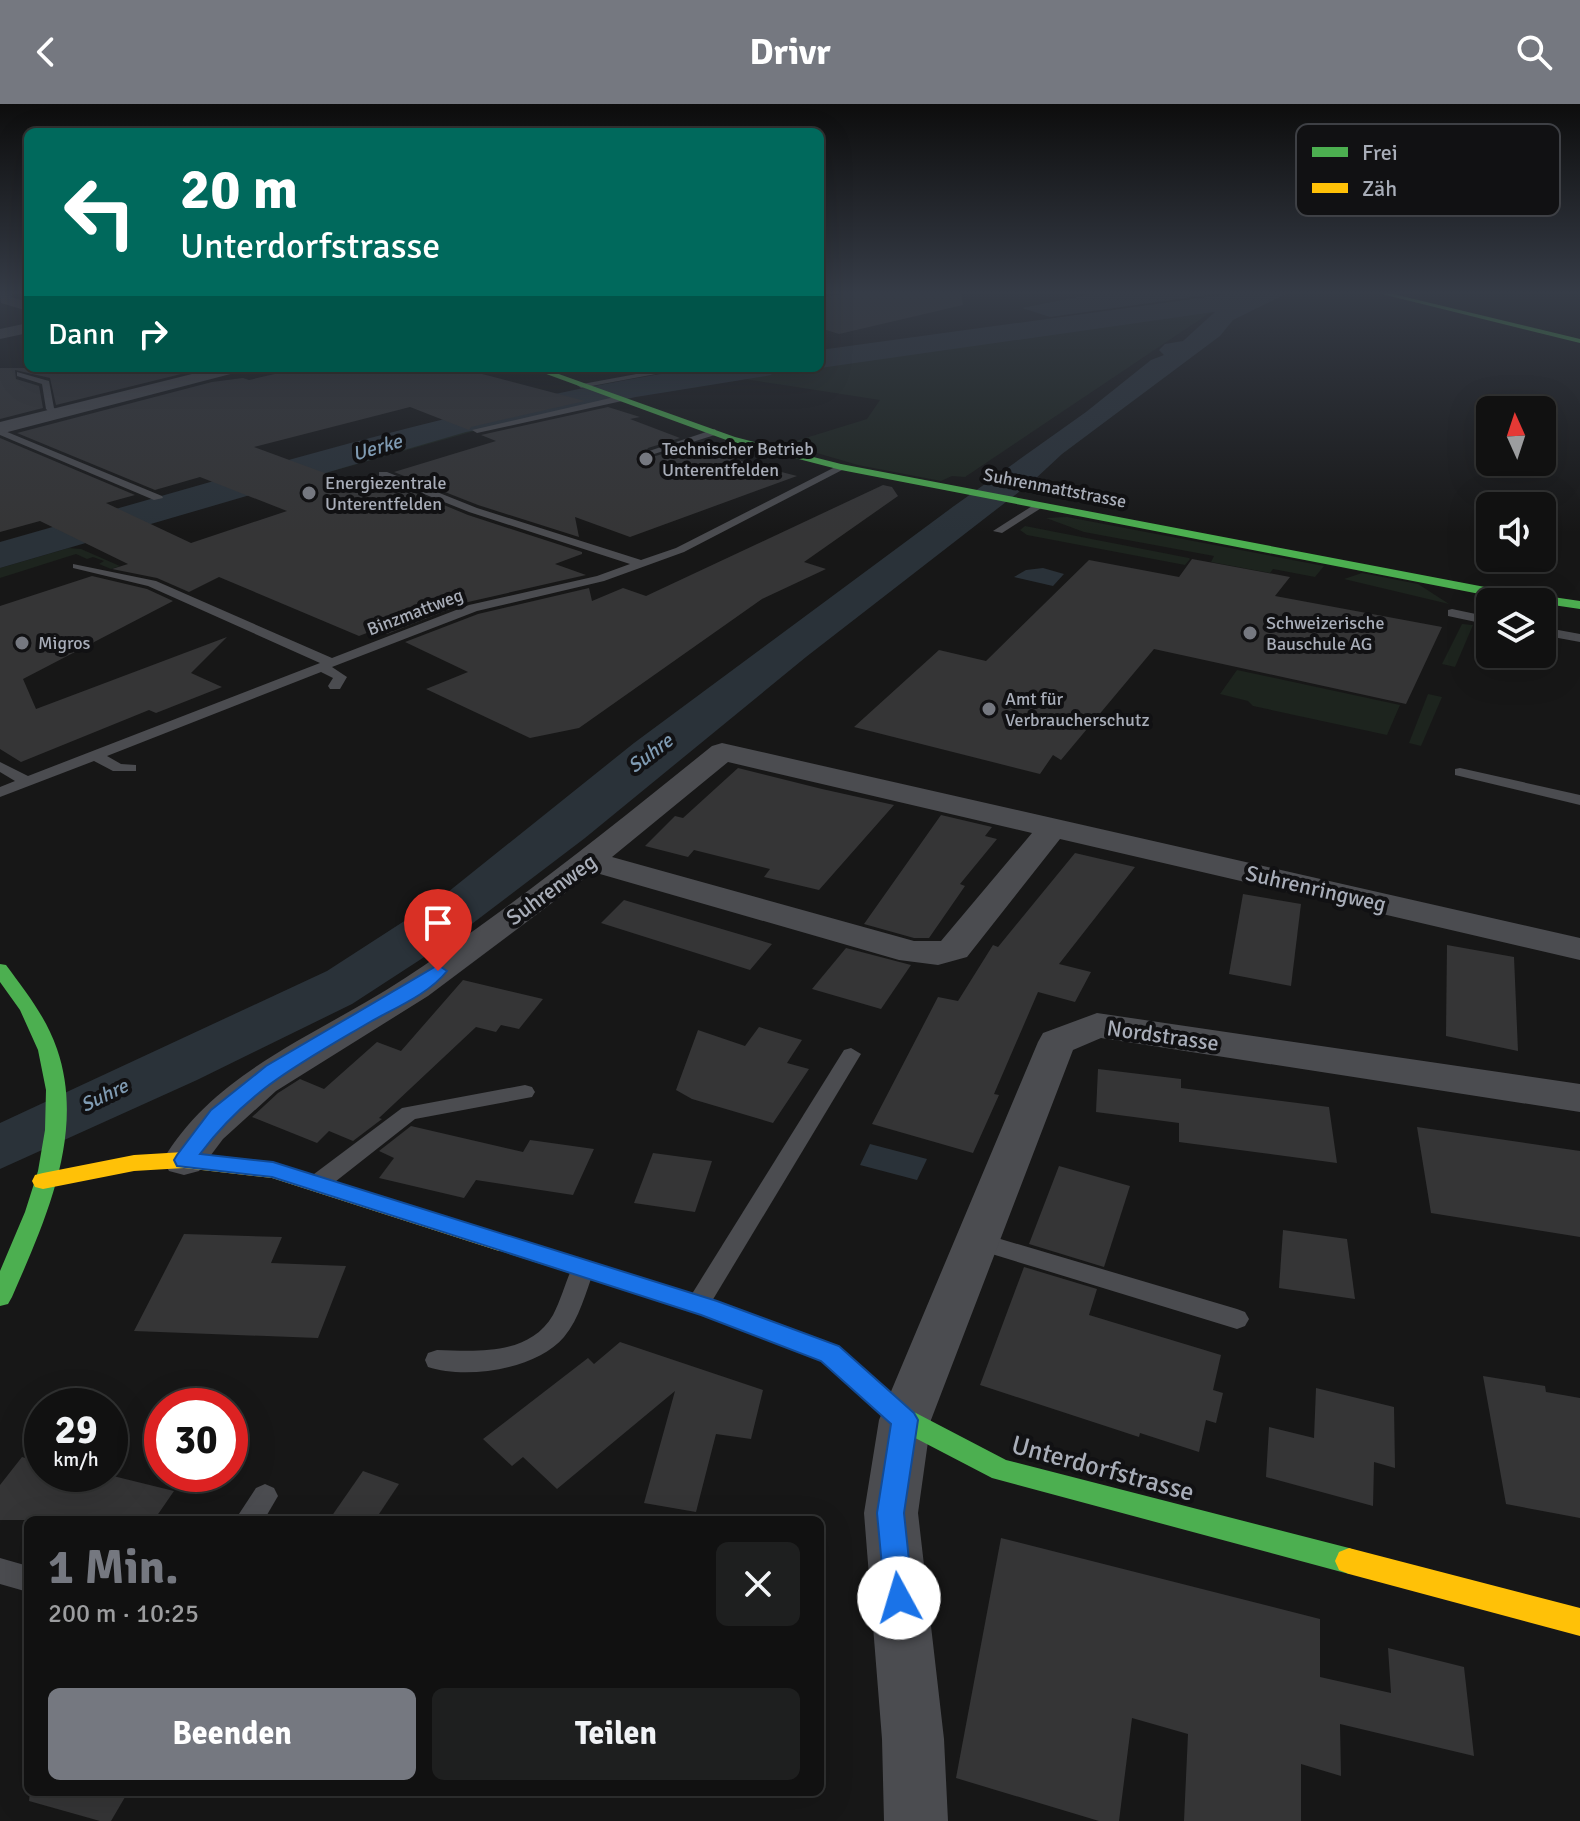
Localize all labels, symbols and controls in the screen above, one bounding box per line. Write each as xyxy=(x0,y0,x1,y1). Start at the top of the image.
icon: back xyxy=(24,30,68,74)
text: Drivr xyxy=(749,30,831,75)
icon: search xyxy=(1512,30,1556,74)
legend xyxy=(1296,124,1560,216)
text: Frei xyxy=(1362,139,1398,166)
text: 20 m xyxy=(180,155,298,224)
icon: left xyxy=(48,160,152,264)
text: Zäh xyxy=(1362,175,1397,202)
text: Unterdorfstrasse xyxy=(180,224,440,269)
icon: right xyxy=(131,312,175,356)
text: Dann xyxy=(48,316,115,353)
north arrow xyxy=(1476,396,1556,476)
map controls xyxy=(1476,396,1556,668)
water label: Uerke xyxy=(349,428,406,466)
place label: Technischer Betrieb Unterentfelden xyxy=(662,438,814,481)
marker: Technischer Betrieb Unterentfelden xyxy=(637,450,655,468)
street label: Suhrenmattstrasse xyxy=(982,463,1128,513)
place label: Energiezentrale Unterentfelden xyxy=(325,472,446,515)
marker: Energiezentrale Unterentfelden xyxy=(300,484,318,502)
button: sound xyxy=(1476,492,1556,572)
street label: Binzmattweg xyxy=(364,584,466,640)
button: layers xyxy=(1476,588,1556,668)
place label: Schweizerische Bauschule AG xyxy=(1266,612,1384,655)
marker: Schweizerische Bauschule AG xyxy=(1241,624,1259,642)
place label: Migros xyxy=(38,632,91,654)
marker: Migros xyxy=(13,634,31,652)
place label: Amt für Verbraucherschutz xyxy=(1005,688,1150,731)
marker: Amt für Verbraucherschutz xyxy=(980,700,998,718)
water label: Suhre xyxy=(623,728,679,778)
street label: Suhrenweg xyxy=(501,848,602,931)
street label: Suhrenringweg xyxy=(1243,859,1389,918)
pin xyxy=(404,889,472,971)
icon: arrive xyxy=(416,901,460,945)
street label: Nordstrasse xyxy=(1105,1014,1221,1057)
water label: Suhre xyxy=(76,1073,133,1118)
speed limit sign: 30 xyxy=(144,1388,248,1492)
text: 29 xyxy=(54,1405,98,1455)
street label: Unterdorfstrasse xyxy=(1008,1429,1198,1509)
text: km/h xyxy=(53,1447,99,1472)
text: 1 Min. xyxy=(48,1538,179,1597)
button: close xyxy=(716,1542,800,1626)
position arrow xyxy=(857,1556,941,1640)
text: 200 m · 10:25 xyxy=(48,1598,199,1630)
button: Beenden xyxy=(48,1688,416,1780)
button: Teilen xyxy=(432,1688,800,1780)

